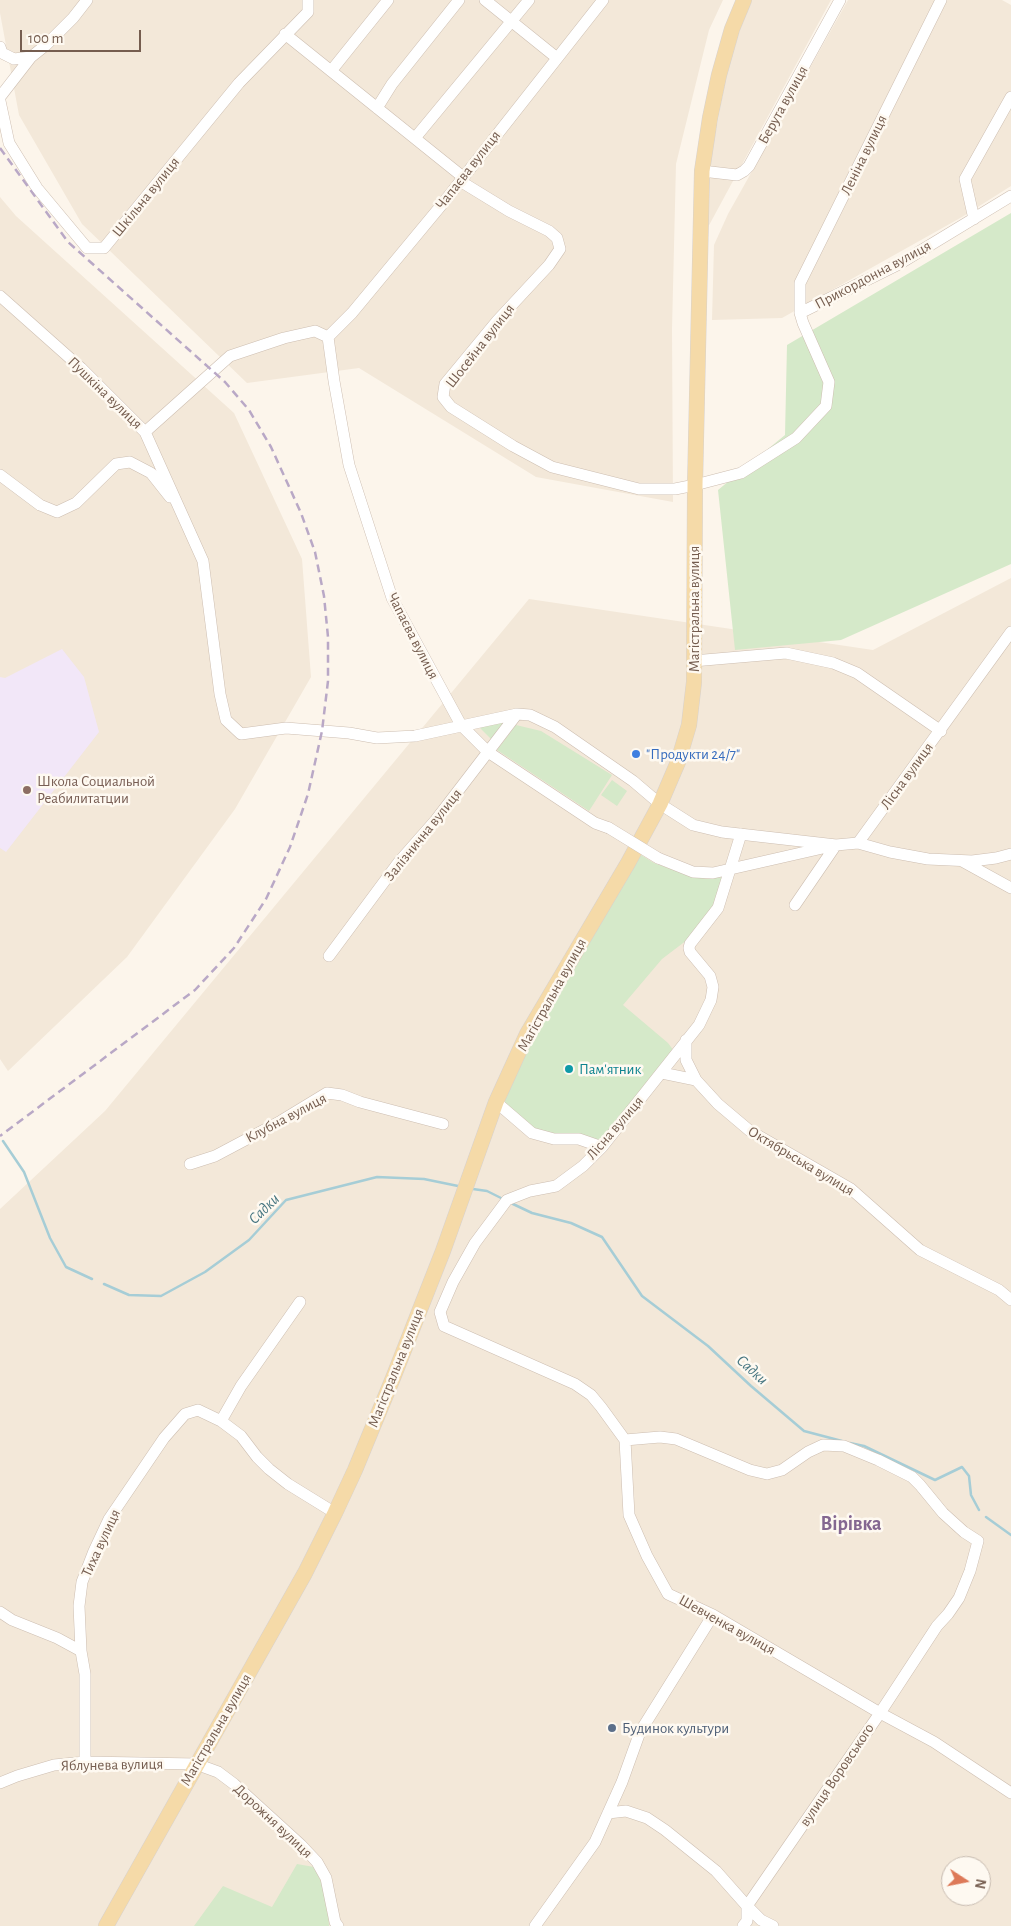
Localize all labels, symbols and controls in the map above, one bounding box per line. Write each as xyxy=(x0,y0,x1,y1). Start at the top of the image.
scale bar xyxy=(22,20,144,52)
text: 100 m xyxy=(28,31,63,46)
street label: Берута вулиця xyxy=(754,63,812,147)
street label: Леніна вулиця xyxy=(837,112,891,198)
street label: Чапаєва вулиця xyxy=(432,127,504,213)
street label: Шкільна вулиця xyxy=(108,153,184,241)
street label: Прикордонна вулиця xyxy=(812,237,934,313)
street label: Шосейна вулиця xyxy=(442,300,518,392)
street label: Пушкіна вулиця xyxy=(64,353,146,433)
street label: Магістральна вулиця xyxy=(685,546,703,672)
street label: Чапаєва вулиця xyxy=(383,590,443,682)
street label: Лісна вулиця xyxy=(877,739,937,813)
place label: "Продукти 24/7" xyxy=(646,745,740,763)
marker: "Продукти 24/7" xyxy=(630,748,642,760)
place label: Школа Социальной Реабилитатции xyxy=(37,772,155,807)
marker: Школа Социальной Реабилитатции xyxy=(21,784,33,796)
street label: Залізнична вулиця xyxy=(380,785,466,885)
street label: Магістральна вулиця xyxy=(513,935,591,1055)
place label: Пам'ятник xyxy=(579,1060,641,1078)
marker: Пам'ятник xyxy=(563,1063,575,1075)
street label: Клубна вулиця xyxy=(242,1089,330,1147)
street label: Лісна вулиця xyxy=(583,1093,647,1163)
street label: Октябрьська вулиця xyxy=(744,1122,858,1200)
water label: Садки xyxy=(244,1190,284,1228)
street label: Магістральна вулиця xyxy=(364,1306,428,1430)
water label: Садки xyxy=(732,1351,772,1389)
street label: Тиха вулиця xyxy=(78,1506,124,1580)
district label: Вірівка xyxy=(820,1512,882,1536)
street label: Шевченка вулиця xyxy=(676,1591,778,1659)
street label: Магістральна вулиця xyxy=(177,1671,255,1789)
place label: Будинок культури xyxy=(622,1719,729,1737)
street label: вулиця Воровського xyxy=(796,1720,878,1830)
marker: Будинок культури xyxy=(606,1722,618,1734)
street label: Яблунева вулиця xyxy=(61,1755,163,1775)
street label: Дорожня вулиця xyxy=(230,1780,316,1862)
north arrow xyxy=(941,1856,991,1906)
text: N xyxy=(972,1878,988,1890)

